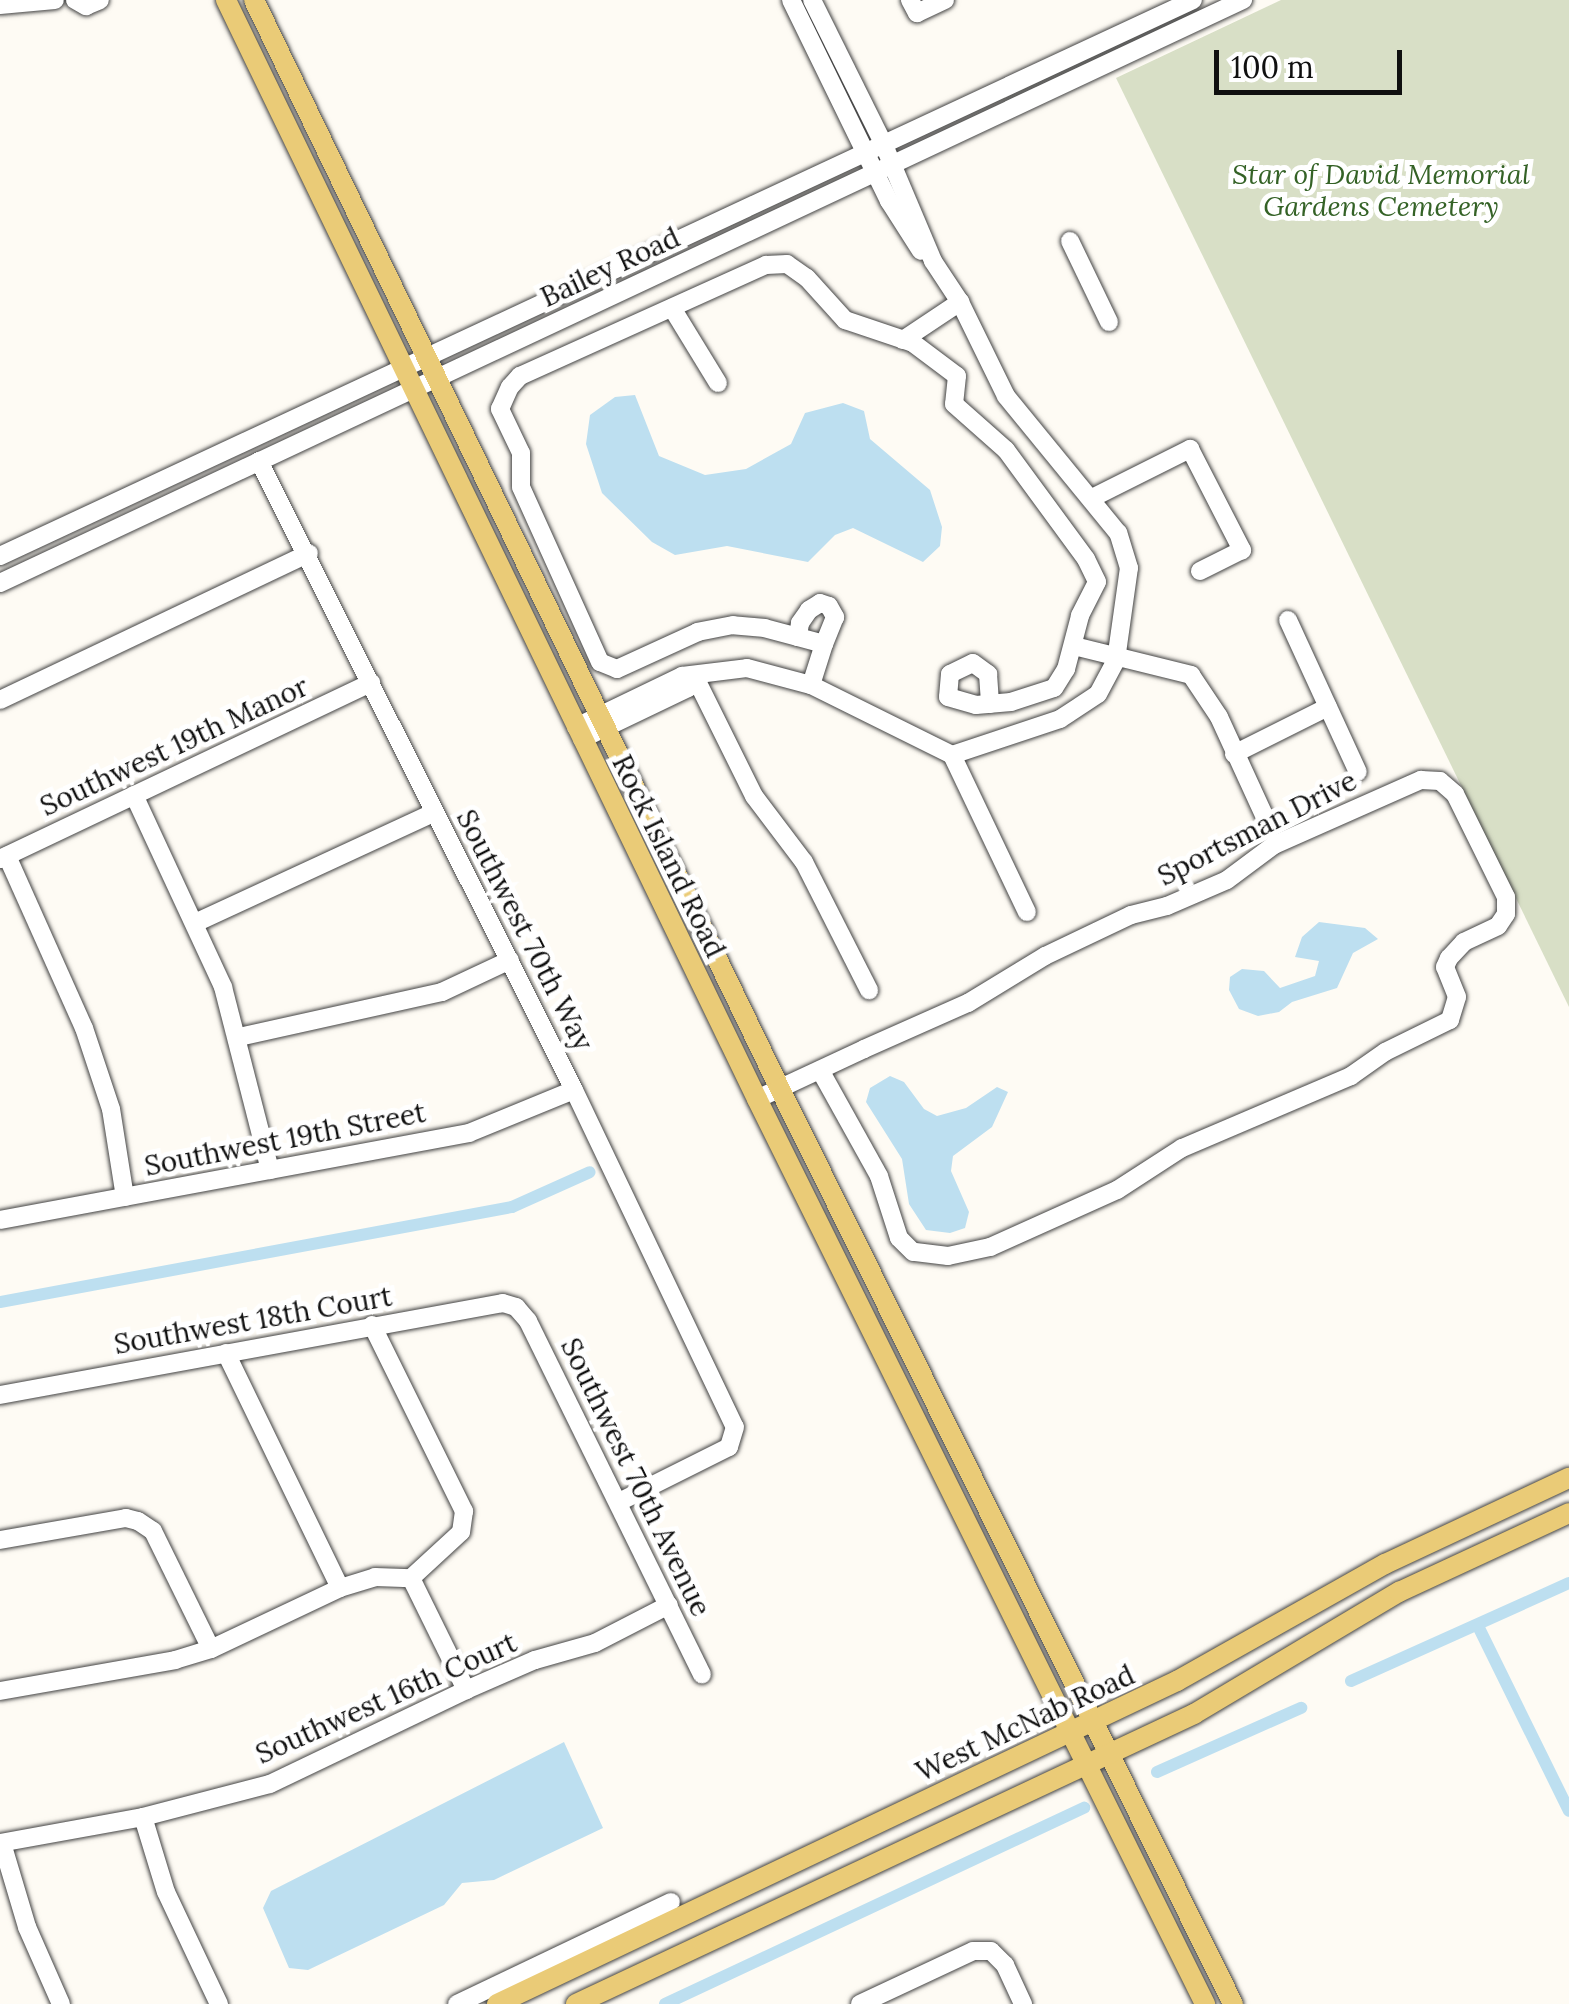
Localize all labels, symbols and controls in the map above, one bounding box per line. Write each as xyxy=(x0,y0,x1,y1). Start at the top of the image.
scale bar xyxy=(1219,30,1406,92)
text: 100 m xyxy=(1231,48,1314,86)
park label: Star of David Memorial Gardens Cemetery xyxy=(1232,157,1530,223)
street label: Bailey Road xyxy=(535,220,685,314)
street label: Southwest 19th Manor xyxy=(35,669,313,823)
street label: Rock Island Road xyxy=(605,749,733,963)
street label: Sportsman Drive xyxy=(1152,763,1362,893)
street label: Southwest 70th Way xyxy=(450,804,600,1056)
street label: Southwest 19th Street xyxy=(142,1095,428,1183)
street label: Southwest 18th Court xyxy=(111,1279,395,1361)
street label: Southwest 70th Avenue xyxy=(554,1332,718,1622)
street label: Southwest 16th Court xyxy=(250,1625,522,1771)
street label: West McNab Road xyxy=(910,1658,1140,1788)

